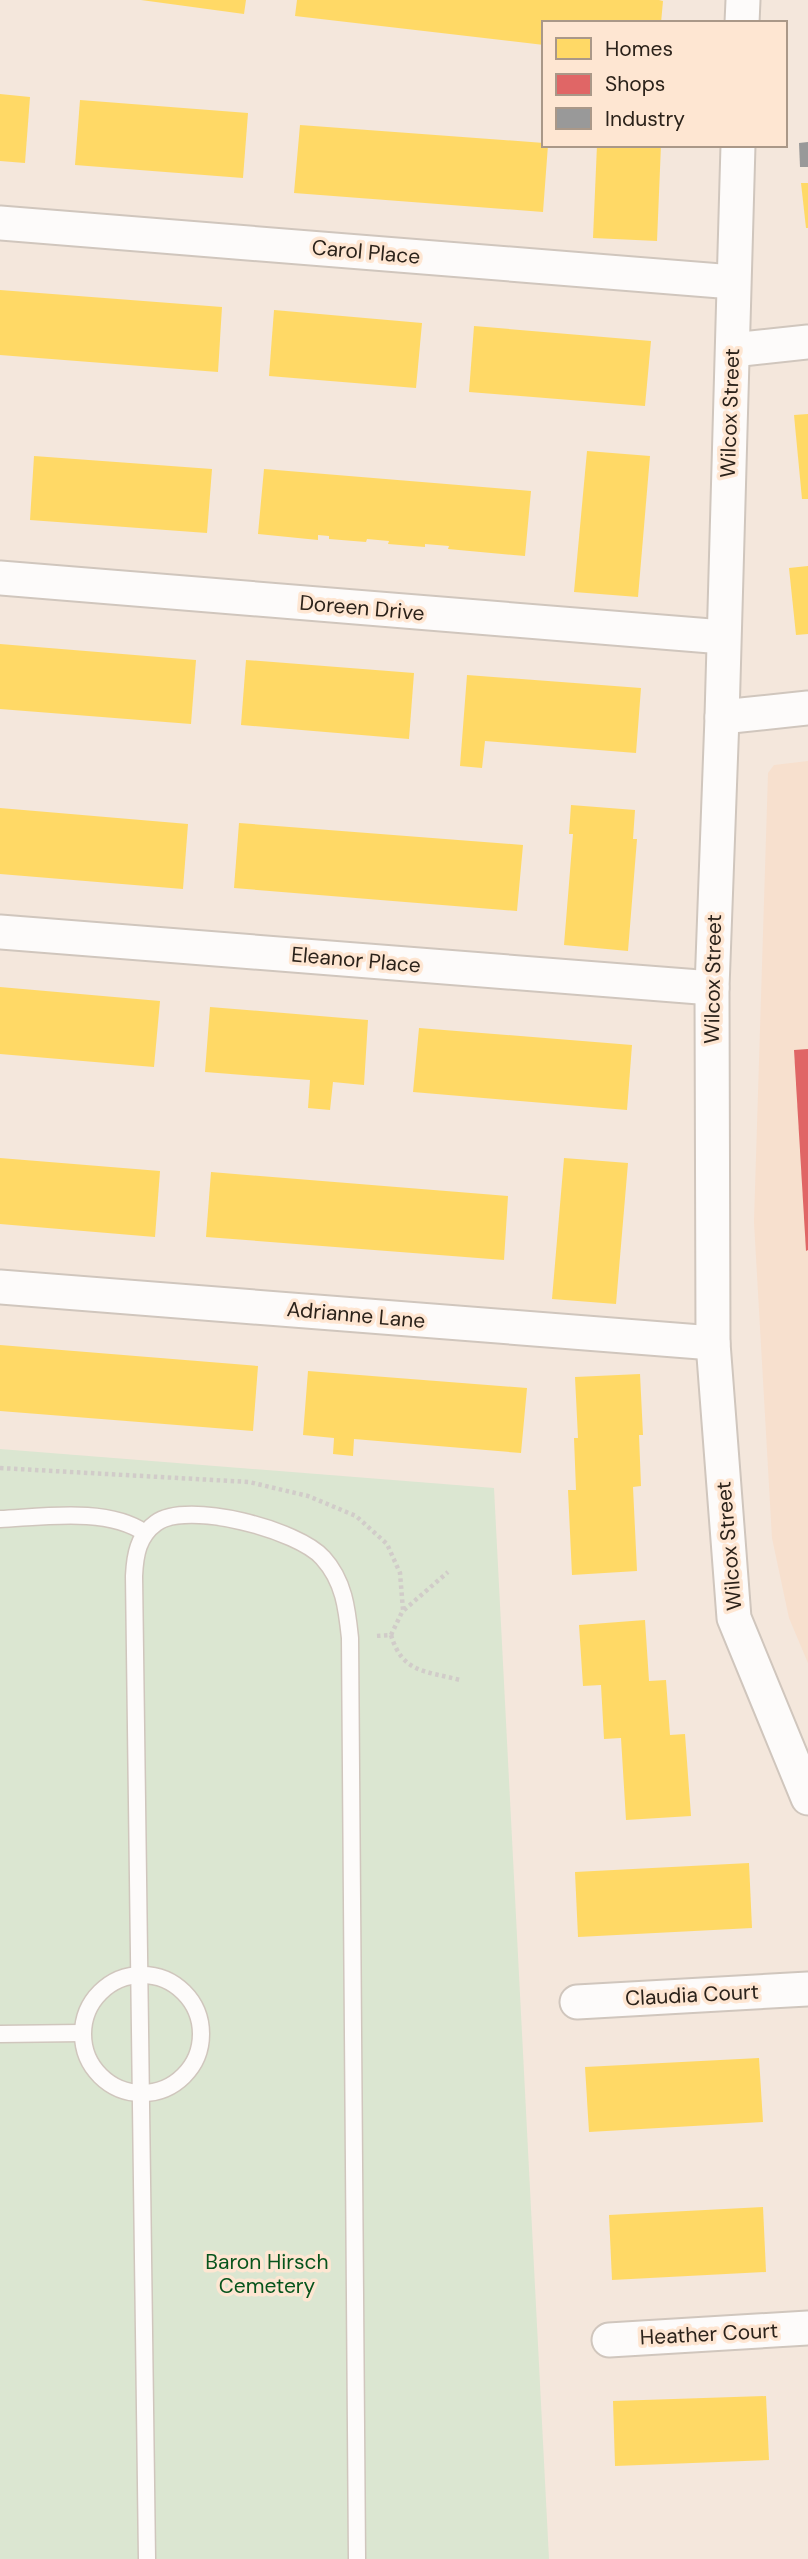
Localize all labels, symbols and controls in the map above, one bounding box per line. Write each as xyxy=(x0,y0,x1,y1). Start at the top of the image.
legend xyxy=(542,21,787,147)
text: Homes xyxy=(605,35,673,63)
text: Shops xyxy=(605,70,665,98)
text: Industry xyxy=(605,105,685,133)
street label: Carol Place xyxy=(311,233,421,271)
street label: Wilcox Street xyxy=(714,348,746,478)
street label: Doreen Drive xyxy=(298,589,426,627)
street label: Wilcox Street xyxy=(698,914,728,1044)
street label: Eleanor Place xyxy=(290,940,422,980)
street label: Adrianne Lane xyxy=(286,1295,426,1335)
street label: Wilcox Street xyxy=(709,1480,749,1612)
street label: Claudia Court xyxy=(624,1978,760,2012)
park label: Baron Hirsch Cemetery xyxy=(205,2248,329,2300)
street label: Heather Court xyxy=(639,2316,779,2352)

